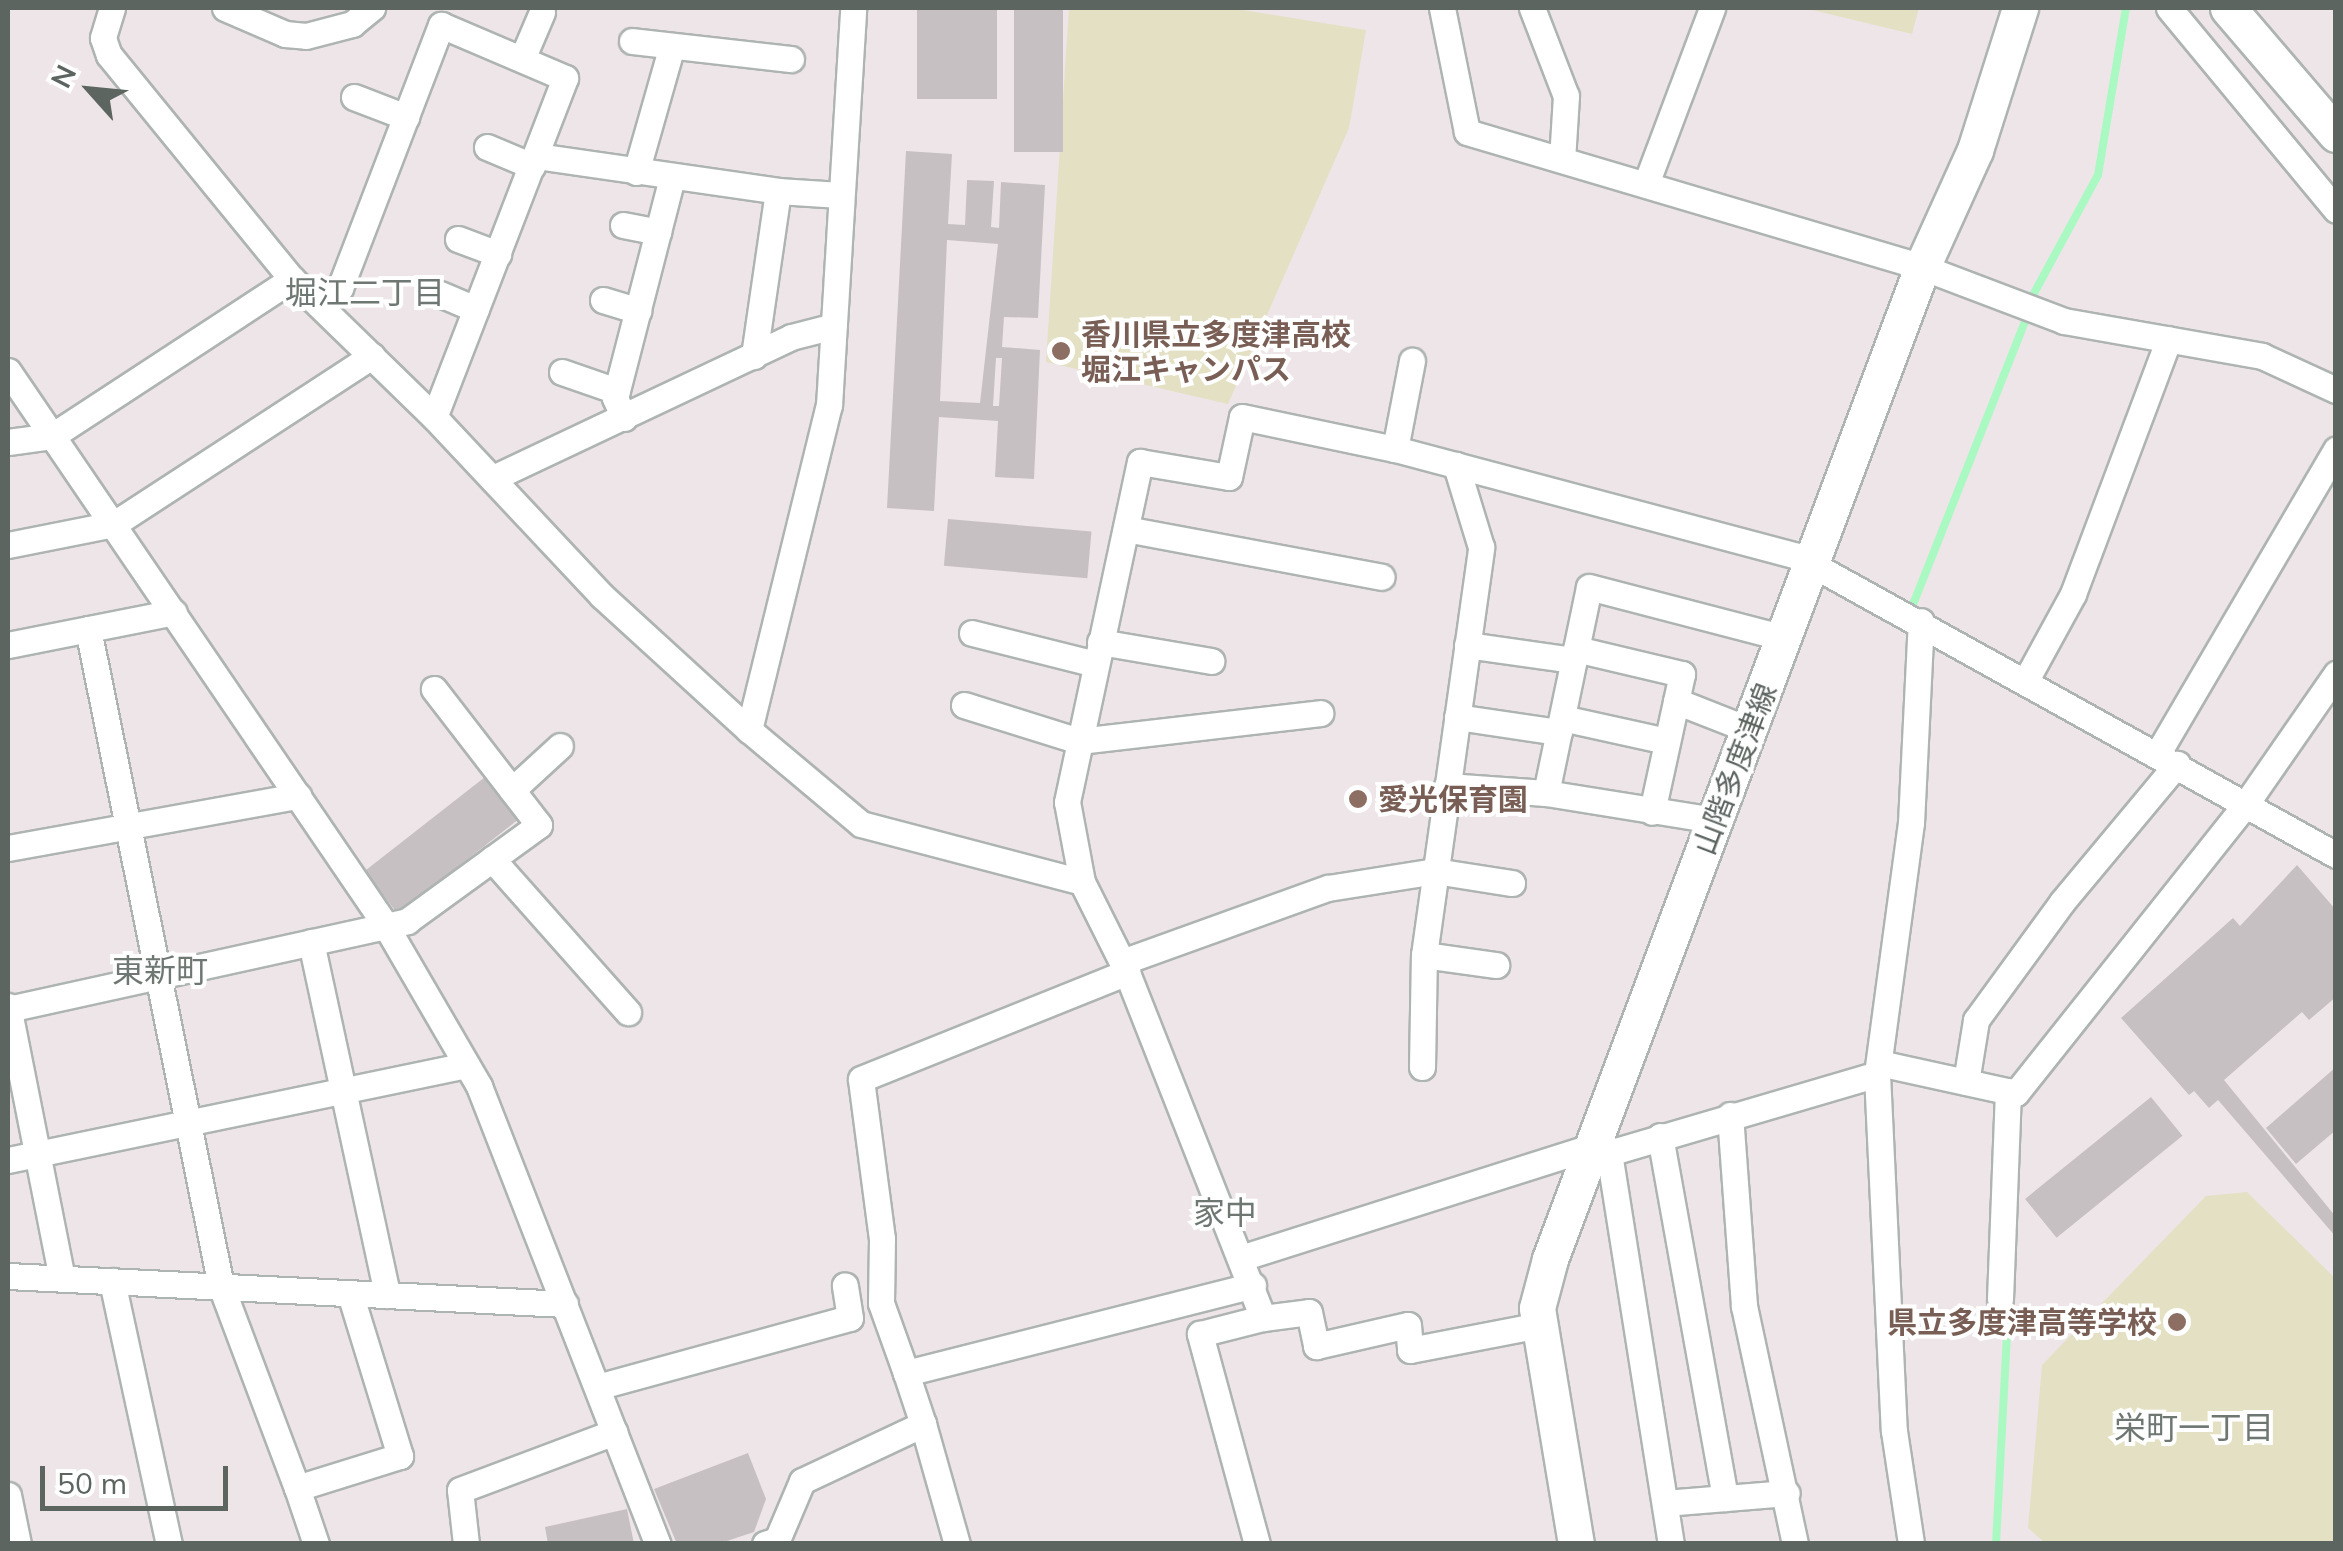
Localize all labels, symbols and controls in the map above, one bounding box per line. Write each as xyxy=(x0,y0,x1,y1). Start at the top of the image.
north arrow xyxy=(40,40,140,140)
text: N xyxy=(42,59,83,94)
district label: 堀江二丁目 xyxy=(285,273,445,311)
place label: 香川県立多度津高校 堀江キャンパス xyxy=(1081,316,1351,386)
marker: 香川県立多度津高校 堀江キャンパス xyxy=(1050,340,1072,362)
street label: 山階多度津線 xyxy=(1686,679,1784,859)
place label: 愛光保育園 xyxy=(1378,781,1528,817)
marker: 愛光保育園 xyxy=(1347,788,1369,810)
district label: 東新町 xyxy=(112,951,208,989)
district label: 家中 xyxy=(1193,1193,1257,1231)
place label: 県立多度津高等学校 xyxy=(1887,1304,2157,1340)
marker: 県立多度津高等学校 xyxy=(2166,1311,2188,1333)
district label: 栄町一丁目 xyxy=(2114,1408,2274,1446)
scale bar xyxy=(45,1446,232,1508)
text: 50 m xyxy=(57,1464,127,1502)

